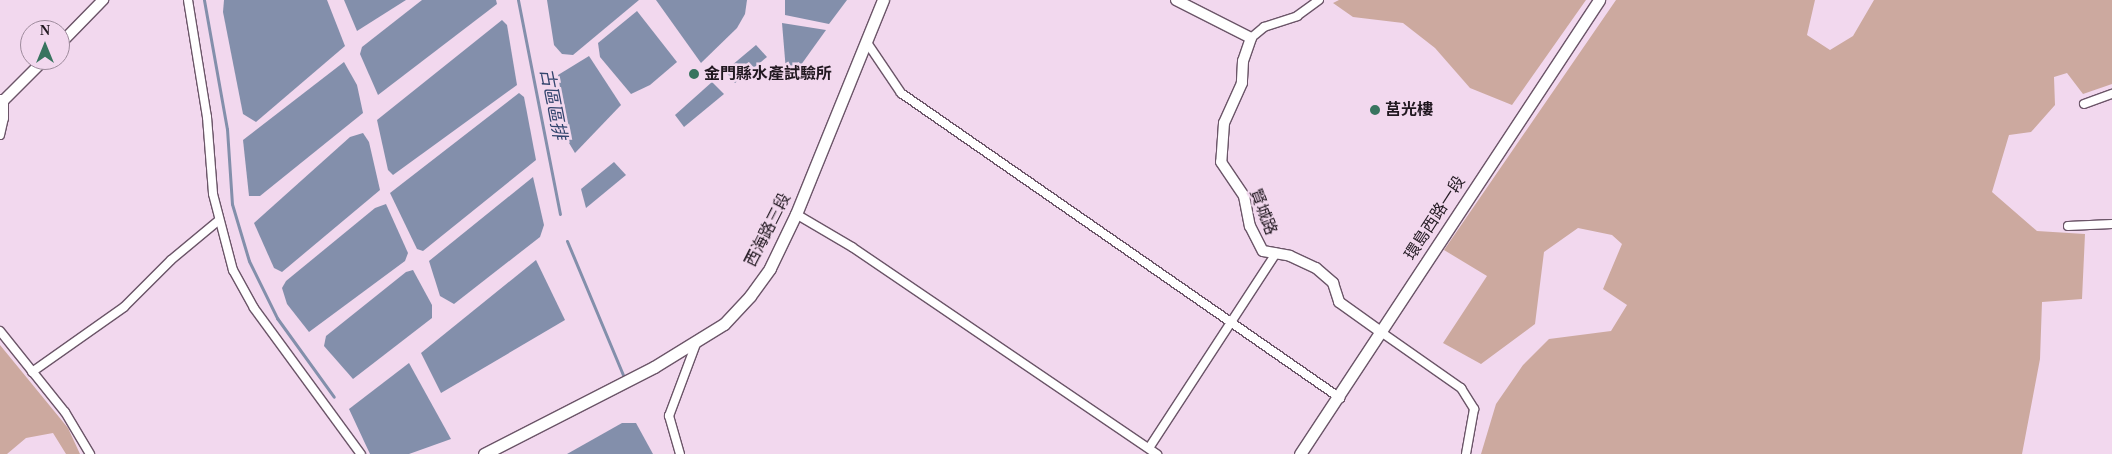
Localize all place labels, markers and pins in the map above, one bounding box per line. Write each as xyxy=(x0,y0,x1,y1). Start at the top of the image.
place label: 金門縣水產試驗所 xyxy=(704,64,832,84)
marker: 金門縣水產試驗所 xyxy=(688,68,700,80)
place label: 莒光樓 xyxy=(1385,100,1433,120)
marker: 莒光樓 xyxy=(1369,104,1381,116)

